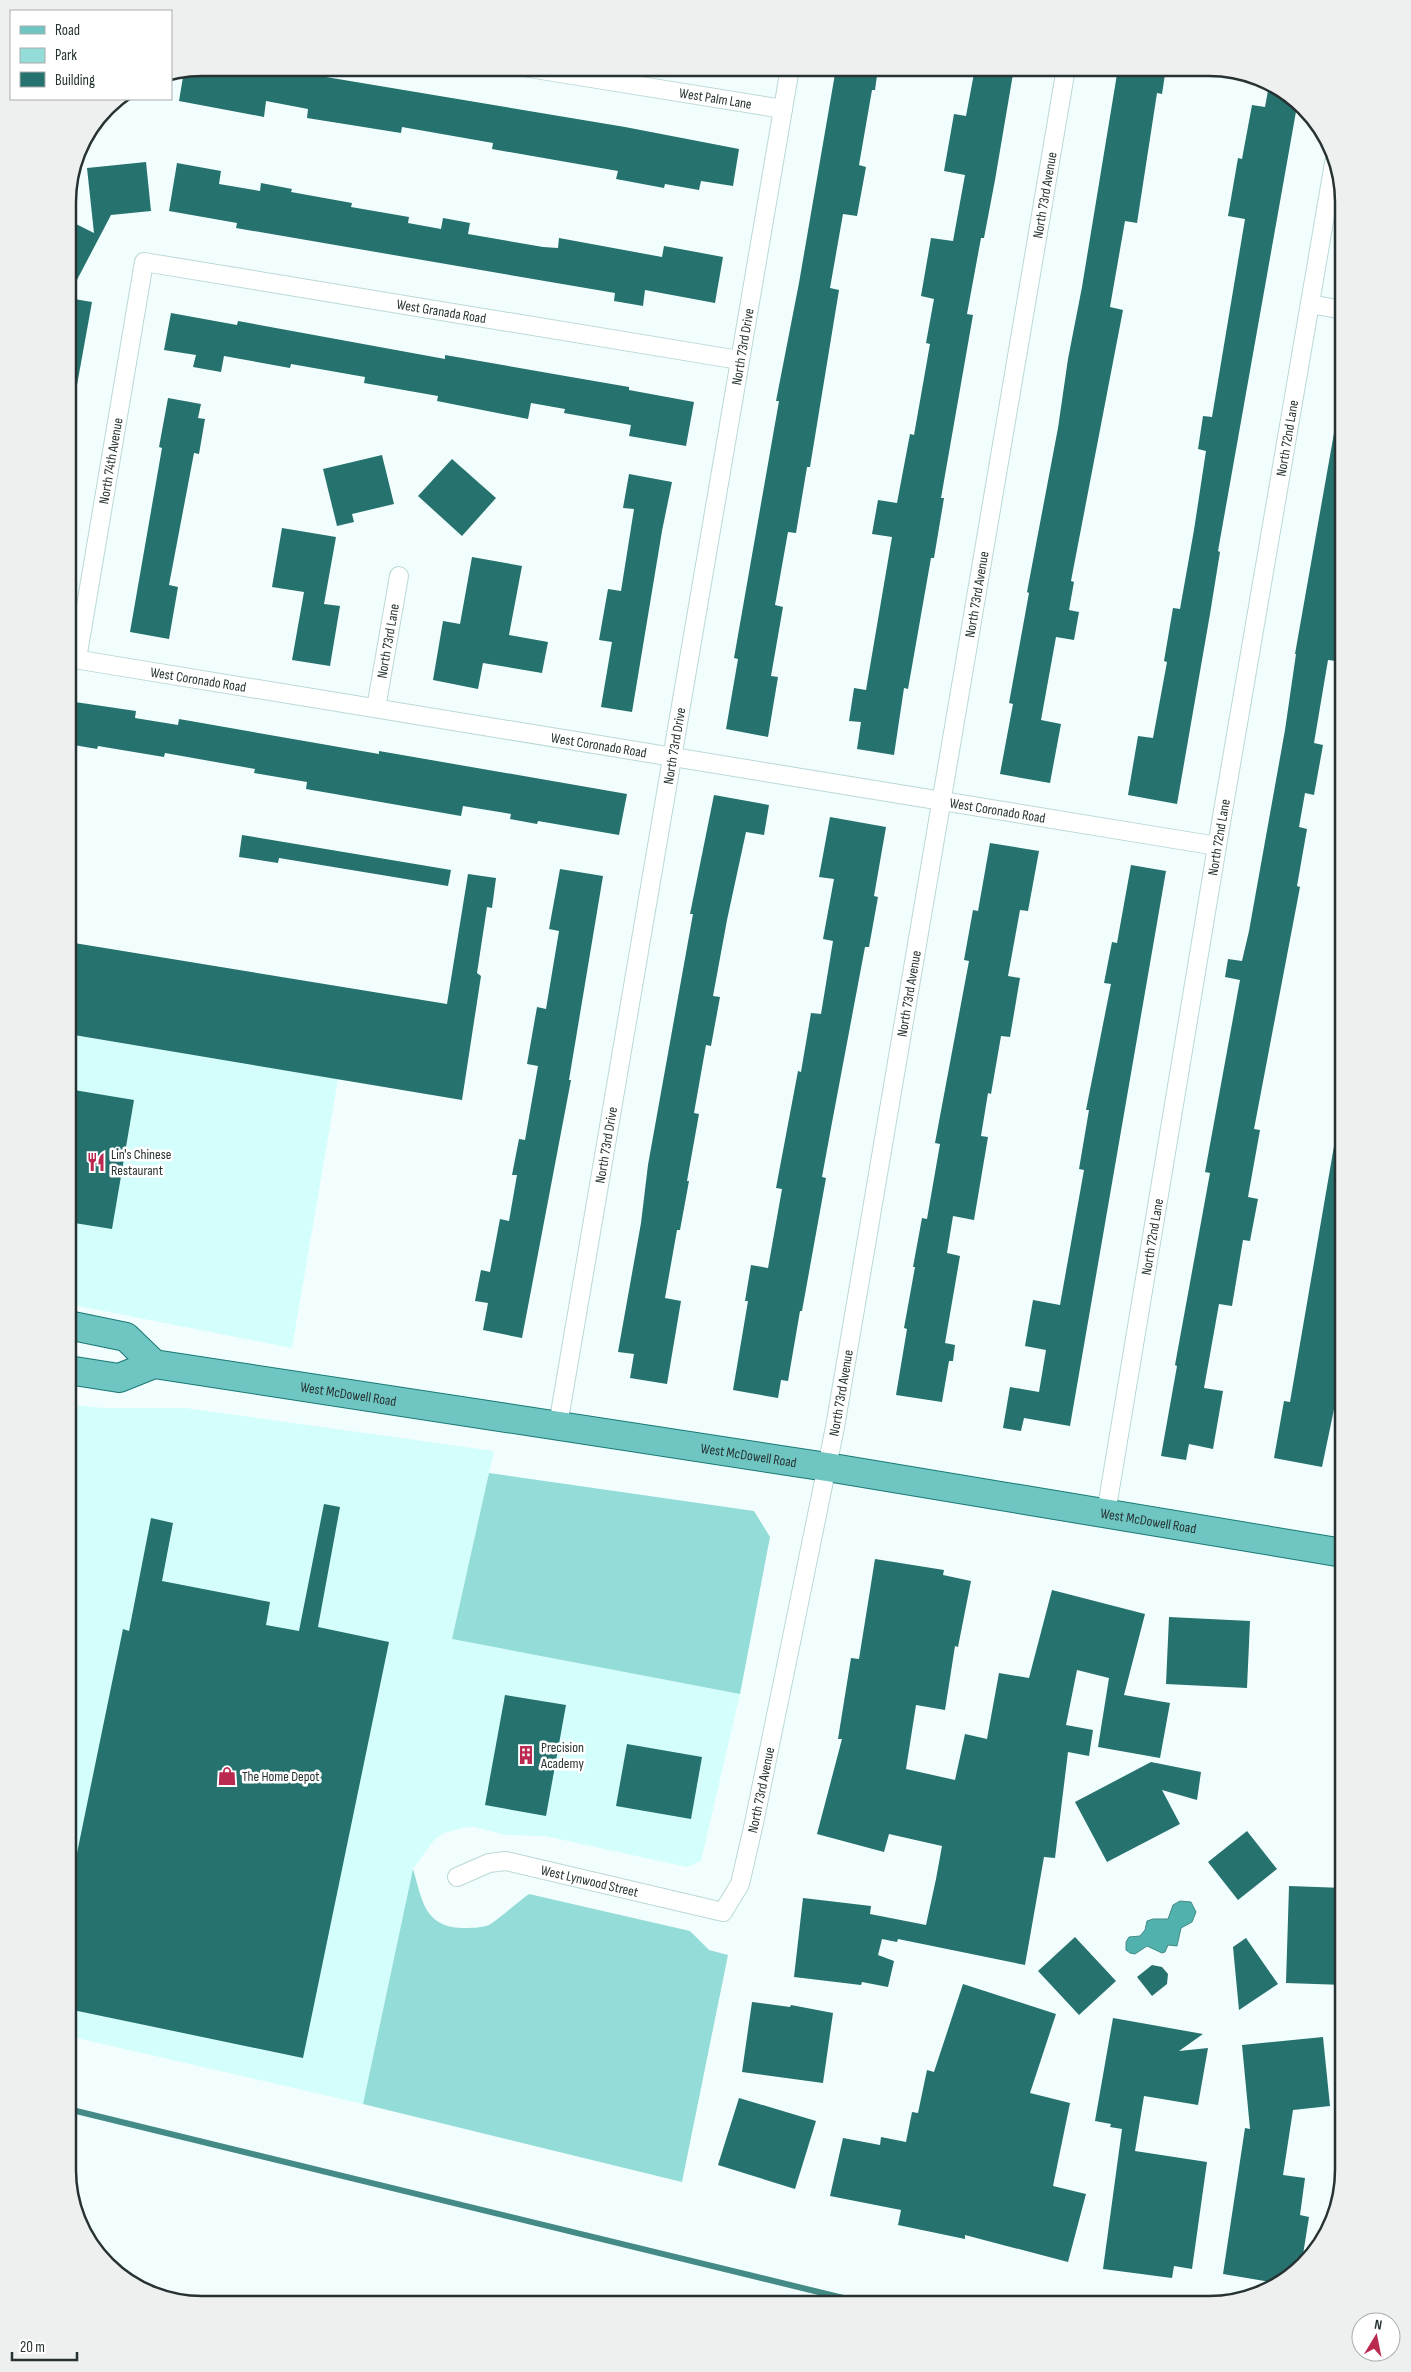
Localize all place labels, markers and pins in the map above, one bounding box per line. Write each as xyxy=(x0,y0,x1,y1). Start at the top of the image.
place label: Lin's Chinese Restaurant xyxy=(111,1146,171,1179)
restaurant icon: Lin's Chinese Restaurant xyxy=(85,1151,107,1173)
place label: Precision Academy xyxy=(540,1739,584,1772)
building icon: Precision Academy xyxy=(515,1744,537,1766)
shop icon: The Home Depot xyxy=(216,1765,238,1787)
place label: The Home Depot xyxy=(242,1768,320,1785)

